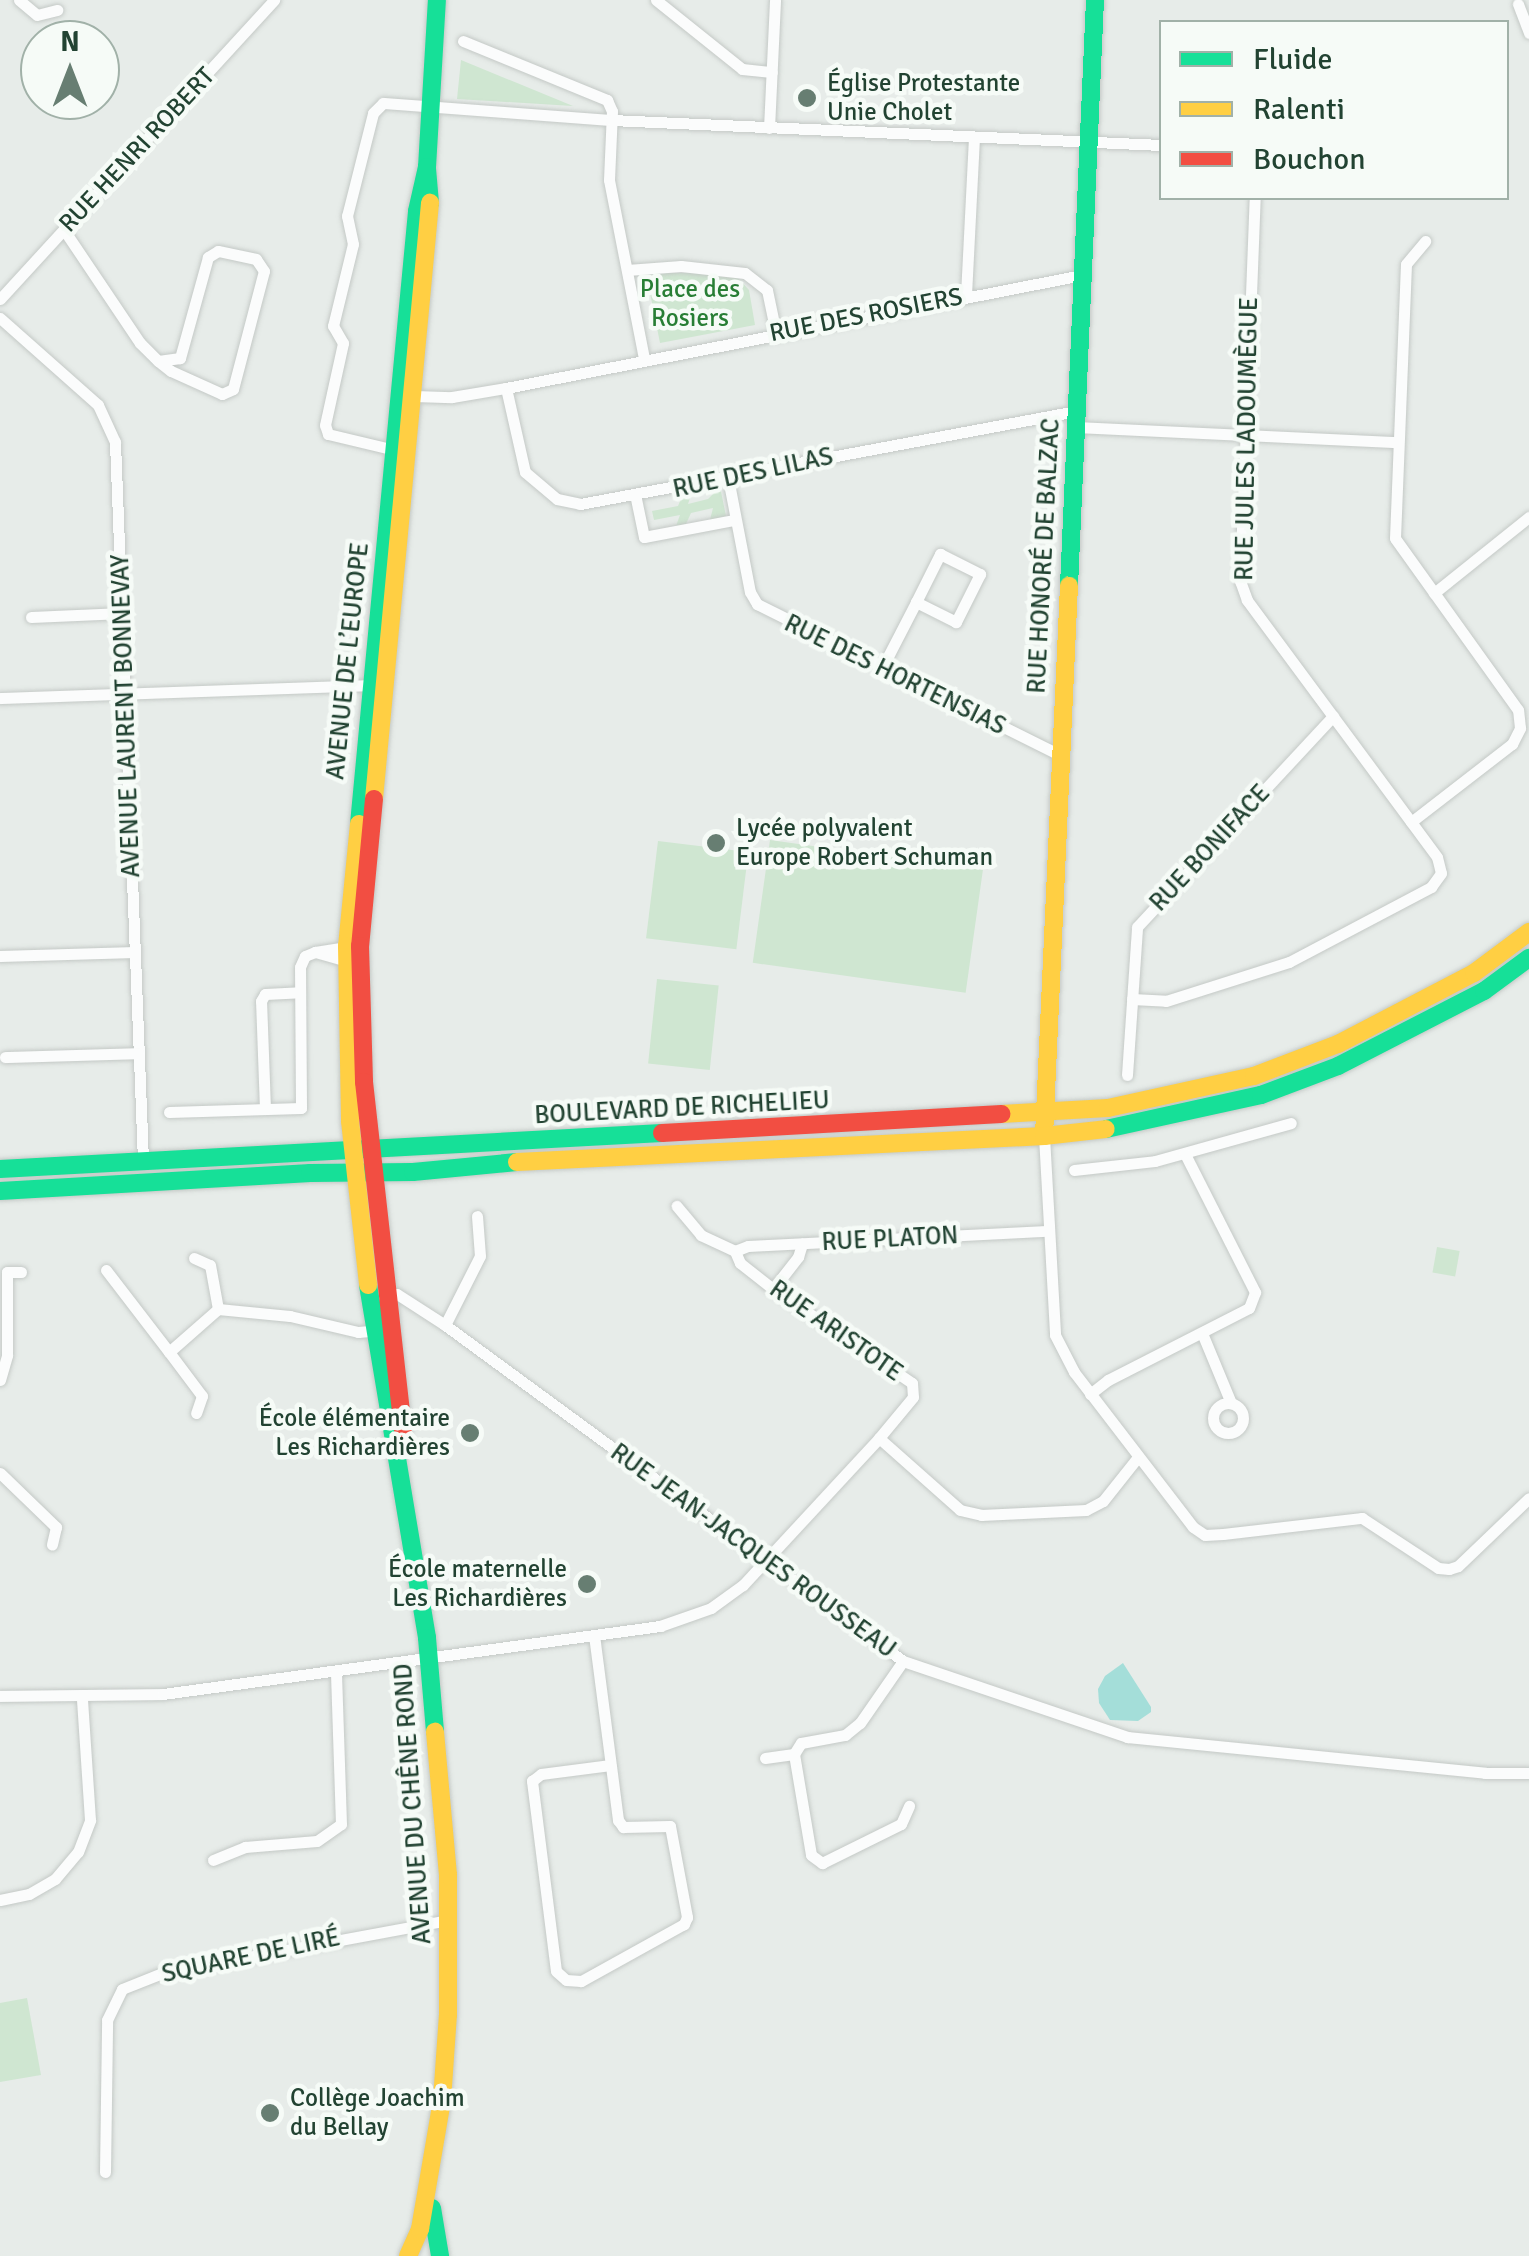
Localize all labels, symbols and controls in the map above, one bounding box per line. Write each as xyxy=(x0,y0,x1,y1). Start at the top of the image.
north arrow xyxy=(20,20,120,120)
legend xyxy=(1159,20,1509,200)
text: N xyxy=(60,25,80,59)
text: Fluide xyxy=(1253,41,1332,78)
street label: RUE HENRI ROBERT xyxy=(53,61,221,239)
place label: Église Protestante Unie Cholet xyxy=(827,69,1020,128)
marker: Église Protestante Unie Cholet xyxy=(796,87,818,109)
text: Ralenti xyxy=(1253,91,1345,128)
text: Bouchon xyxy=(1253,141,1366,178)
park label: Place des Rosiers xyxy=(640,275,740,334)
street label: RUE DES ROSIERS xyxy=(767,282,965,348)
street label: RUE JULES LADOUMÈGUE xyxy=(1230,297,1264,581)
street label: RUE HONORÉ DE BALZAC xyxy=(1022,418,1066,694)
street label: RUE DES LILAS xyxy=(670,441,836,505)
street label: AVENUE DE L’EUROPE xyxy=(321,541,375,781)
street label: AVENUE LAURENT BONNEVAY xyxy=(105,554,147,878)
street label: RUE DES HORTENSIAS xyxy=(779,608,1011,742)
street label: RUE BONIFACE xyxy=(1144,778,1276,918)
place label: Lycée polyvalent Europe Robert Schuman xyxy=(736,814,993,873)
marker: Lycée polyvalent Europe Robert Schuman xyxy=(705,832,727,854)
street label: BOULEVARD DE RICHELIEU xyxy=(534,1085,830,1131)
street label: RUE PLATON xyxy=(821,1220,959,1258)
street label: RUE ARISTOTE xyxy=(764,1274,908,1388)
place label: École élémentaire Les Richardières xyxy=(259,1404,450,1463)
marker: École élémentaire Les Richardières xyxy=(459,1422,481,1444)
street label: RUE JEAN-JACQUES ROUSSEAU xyxy=(604,1437,902,1665)
place label: École maternelle Les Richardières xyxy=(388,1555,567,1614)
marker: École maternelle Les Richardières xyxy=(576,1573,598,1595)
street label: AVENUE DU CHÊNE ROND xyxy=(388,1663,438,1945)
street label: SQUARE DE LIRÉ xyxy=(159,1922,343,1990)
place label: Collège Joachim du Bellay xyxy=(290,2084,465,2143)
marker: Collège Joachim du Bellay xyxy=(259,2102,281,2124)

